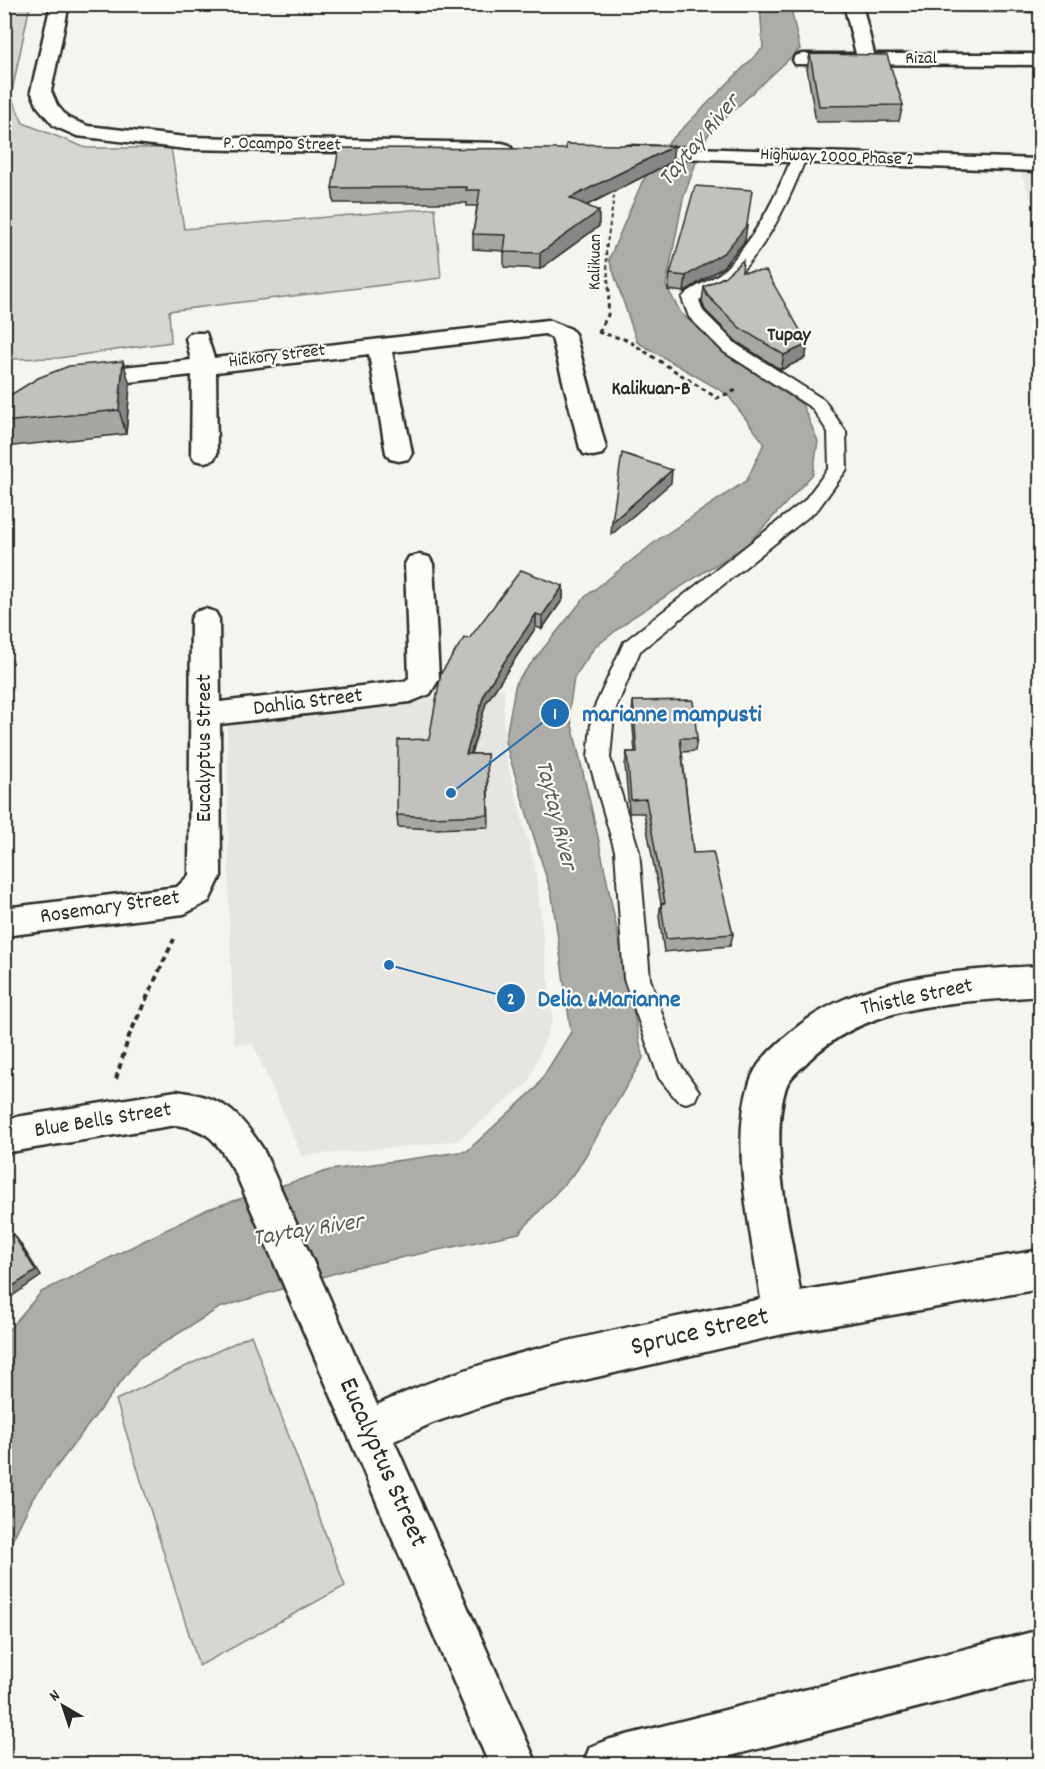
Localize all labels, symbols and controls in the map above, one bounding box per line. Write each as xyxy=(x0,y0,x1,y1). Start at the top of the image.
street label: Rizal xyxy=(905,47,938,72)
water label: Taytay River xyxy=(651,85,751,195)
street label: P. Ocampo Street xyxy=(223,131,341,159)
street label: Highway 2000 Phase 2 xyxy=(760,143,914,173)
street label: Kalikuan xyxy=(583,234,609,290)
district label: Tupay xyxy=(767,322,812,350)
street label: Hickory Street xyxy=(227,339,327,375)
district label: Kalikuan-B xyxy=(612,376,690,404)
street label: Eucalyptus Street xyxy=(190,674,221,822)
street label: Dahlia Street xyxy=(252,681,364,725)
callout: marianne mampusti xyxy=(540,692,773,734)
text: marianne mampusti xyxy=(582,699,762,733)
text: 1 xyxy=(553,703,557,728)
water label: Taytay River xyxy=(525,757,586,876)
street label: Rosemary Street xyxy=(38,883,182,933)
street label: Thistle Street xyxy=(858,971,976,1025)
callout: Delia &Marianne xyxy=(496,977,693,1019)
text: Delia &Marianne xyxy=(538,984,681,1018)
text: 2 xyxy=(507,988,515,1013)
street label: Blue Bells Street xyxy=(32,1095,174,1147)
water label: Taytay River xyxy=(250,1205,369,1257)
street label: Spruce Street xyxy=(627,1298,773,1368)
street label: Eucalyptus Street xyxy=(327,1372,437,1554)
north arrow xyxy=(33,1676,93,1736)
text: N xyxy=(45,1685,66,1708)

